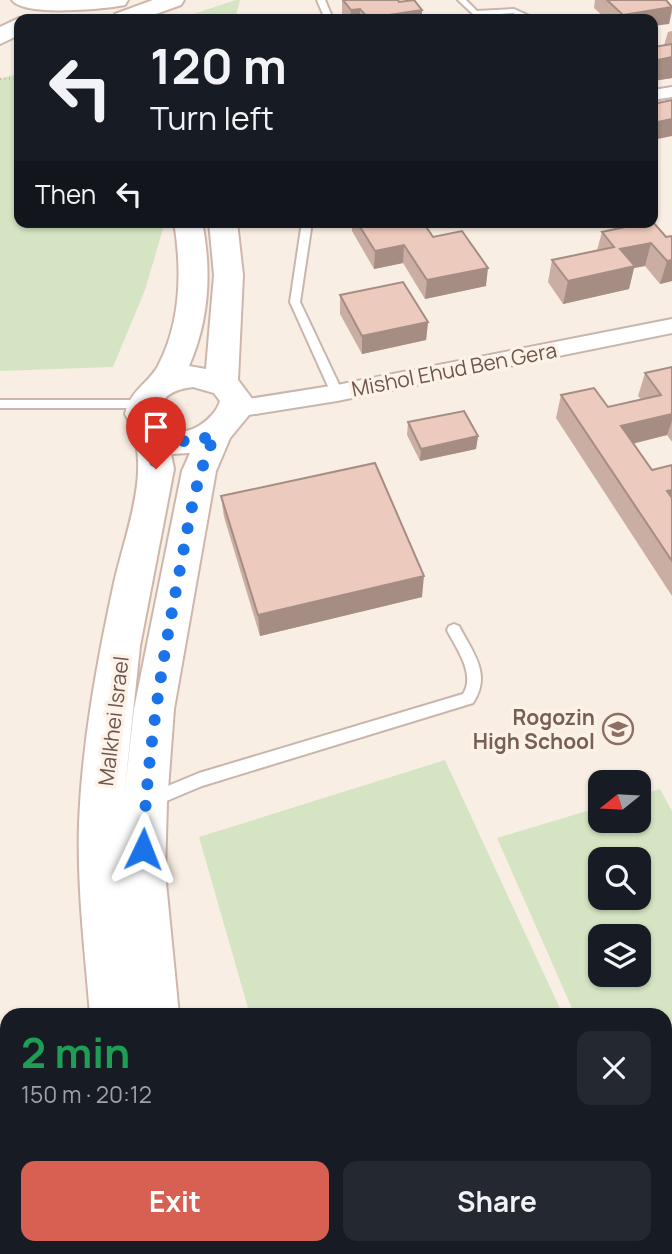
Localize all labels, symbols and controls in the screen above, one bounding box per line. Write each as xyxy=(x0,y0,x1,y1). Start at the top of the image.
text: 120 m xyxy=(150,32,287,99)
icon: left xyxy=(35,42,126,133)
text: Turn left xyxy=(150,96,274,140)
icon: left xyxy=(110,175,148,213)
text: Then xyxy=(35,176,96,212)
street label: Mishol Ehud Ben Gera xyxy=(349,335,559,403)
pin xyxy=(126,397,186,469)
icon: arrive xyxy=(137,408,175,446)
street label: Malkhei Israel xyxy=(91,655,135,787)
place label: Rogozin High School xyxy=(473,703,595,755)
school or university icon: Rogozin High School xyxy=(601,712,635,746)
north arrow xyxy=(588,770,651,833)
map controls xyxy=(588,770,651,987)
position arrow xyxy=(106,812,180,886)
button: search xyxy=(588,847,651,910)
button: layers xyxy=(588,924,651,987)
text: 2 min xyxy=(21,1023,130,1081)
button: close xyxy=(577,1031,651,1105)
text: 150 m · 20:12 xyxy=(21,1078,152,1110)
button: Exit xyxy=(21,1161,329,1241)
button: Share xyxy=(343,1161,651,1241)

